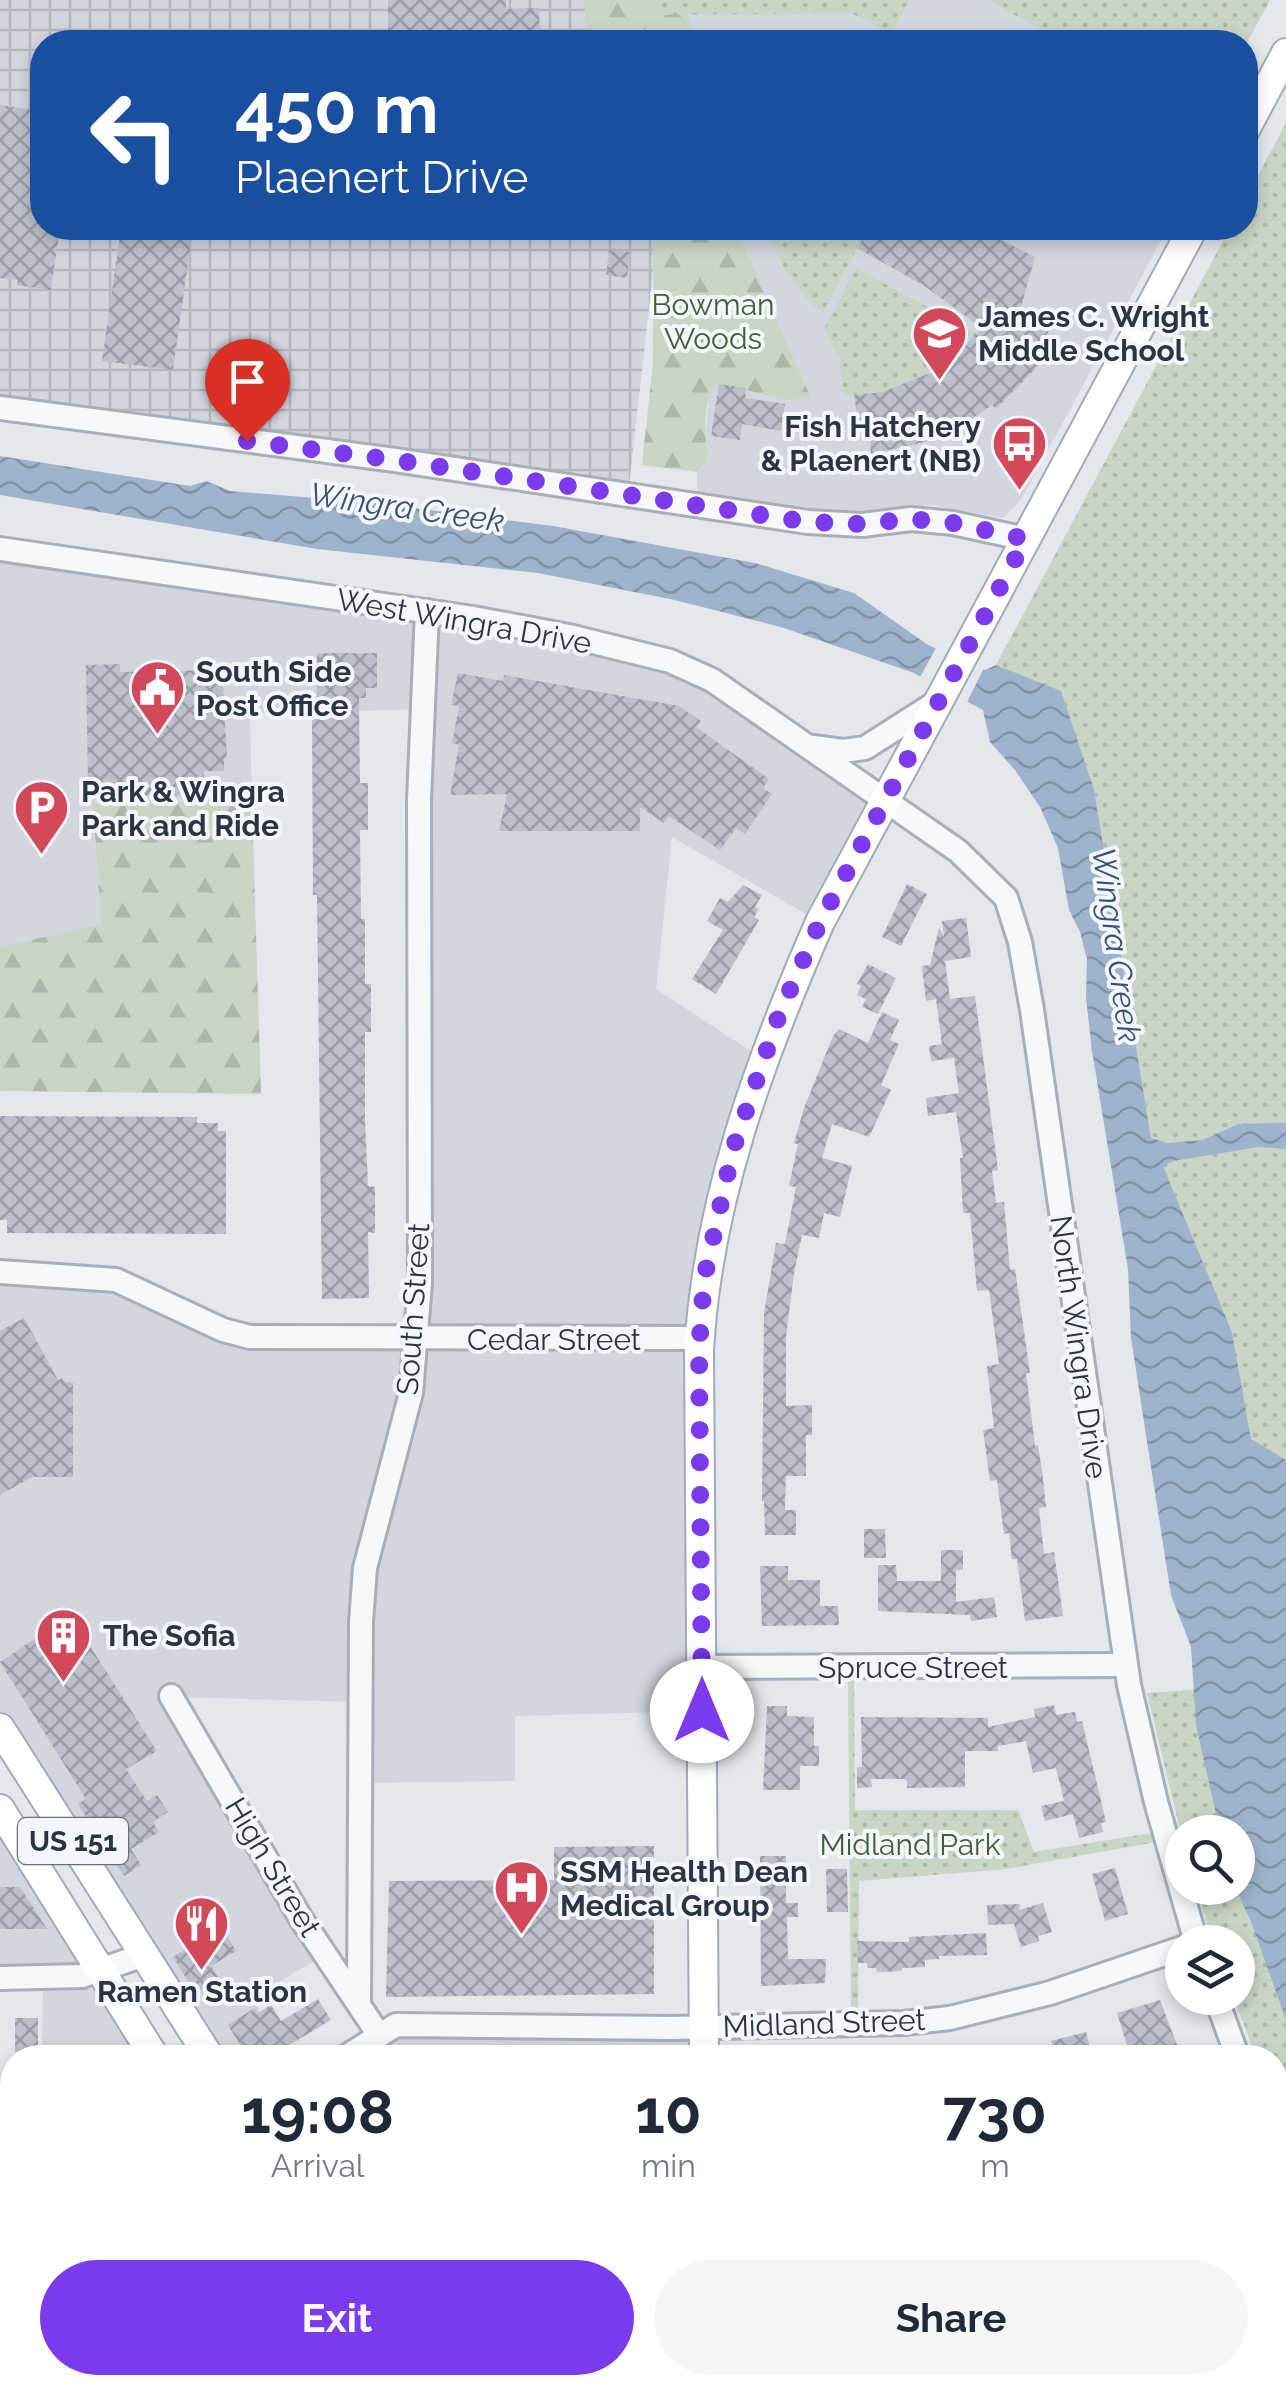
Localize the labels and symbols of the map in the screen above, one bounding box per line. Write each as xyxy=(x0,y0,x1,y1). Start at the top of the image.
park label: Bowman Woods xyxy=(651,287,775,356)
place label: James C. Wright Middle School xyxy=(978,299,1210,368)
school or university icon: James C. Wright Middle School xyxy=(909,303,969,382)
pin xyxy=(205,339,290,442)
place label: Fish Hatchery & Plaenert (NB) xyxy=(761,409,981,478)
bus stop icon: Fish Hatchery & Plaenert (NB) xyxy=(990,413,1050,492)
water label: Wingra Creek xyxy=(307,475,507,539)
street label: West Wingra Drive xyxy=(334,581,594,661)
place label: South Side Post Office xyxy=(196,654,351,723)
public building icon: South Side Post Office xyxy=(127,658,187,737)
place label: Park & Wingra Park and Ride xyxy=(81,774,285,843)
parking icon: Park & Wingra Park and Ride xyxy=(12,778,72,857)
water label: Wingra Creek xyxy=(1085,845,1149,1045)
street label: North Wingra Drive xyxy=(1043,1213,1115,1481)
street label: South Street xyxy=(390,1222,436,1396)
street label: Cedar Street xyxy=(467,1322,641,1357)
building icon: The Sofia xyxy=(34,1605,94,1684)
place label: The Sofia xyxy=(103,1618,236,1653)
street label: Spruce Street xyxy=(818,1650,1008,1685)
position arrow xyxy=(650,1659,754,1763)
street label: High Street xyxy=(218,1791,328,1943)
road number: US 151 xyxy=(18,1818,128,1864)
park label: Midland Park xyxy=(819,1827,1001,1862)
place label: SSM Health Dean Medical Group xyxy=(560,1854,808,1923)
hospital icon: SSM Health Dean Medical Group xyxy=(491,1858,551,1937)
restaurant icon: Ramen Station xyxy=(172,1893,232,1972)
place label: Ramen Station xyxy=(97,1974,307,2009)
street label: Midland Street xyxy=(722,2002,926,2044)

